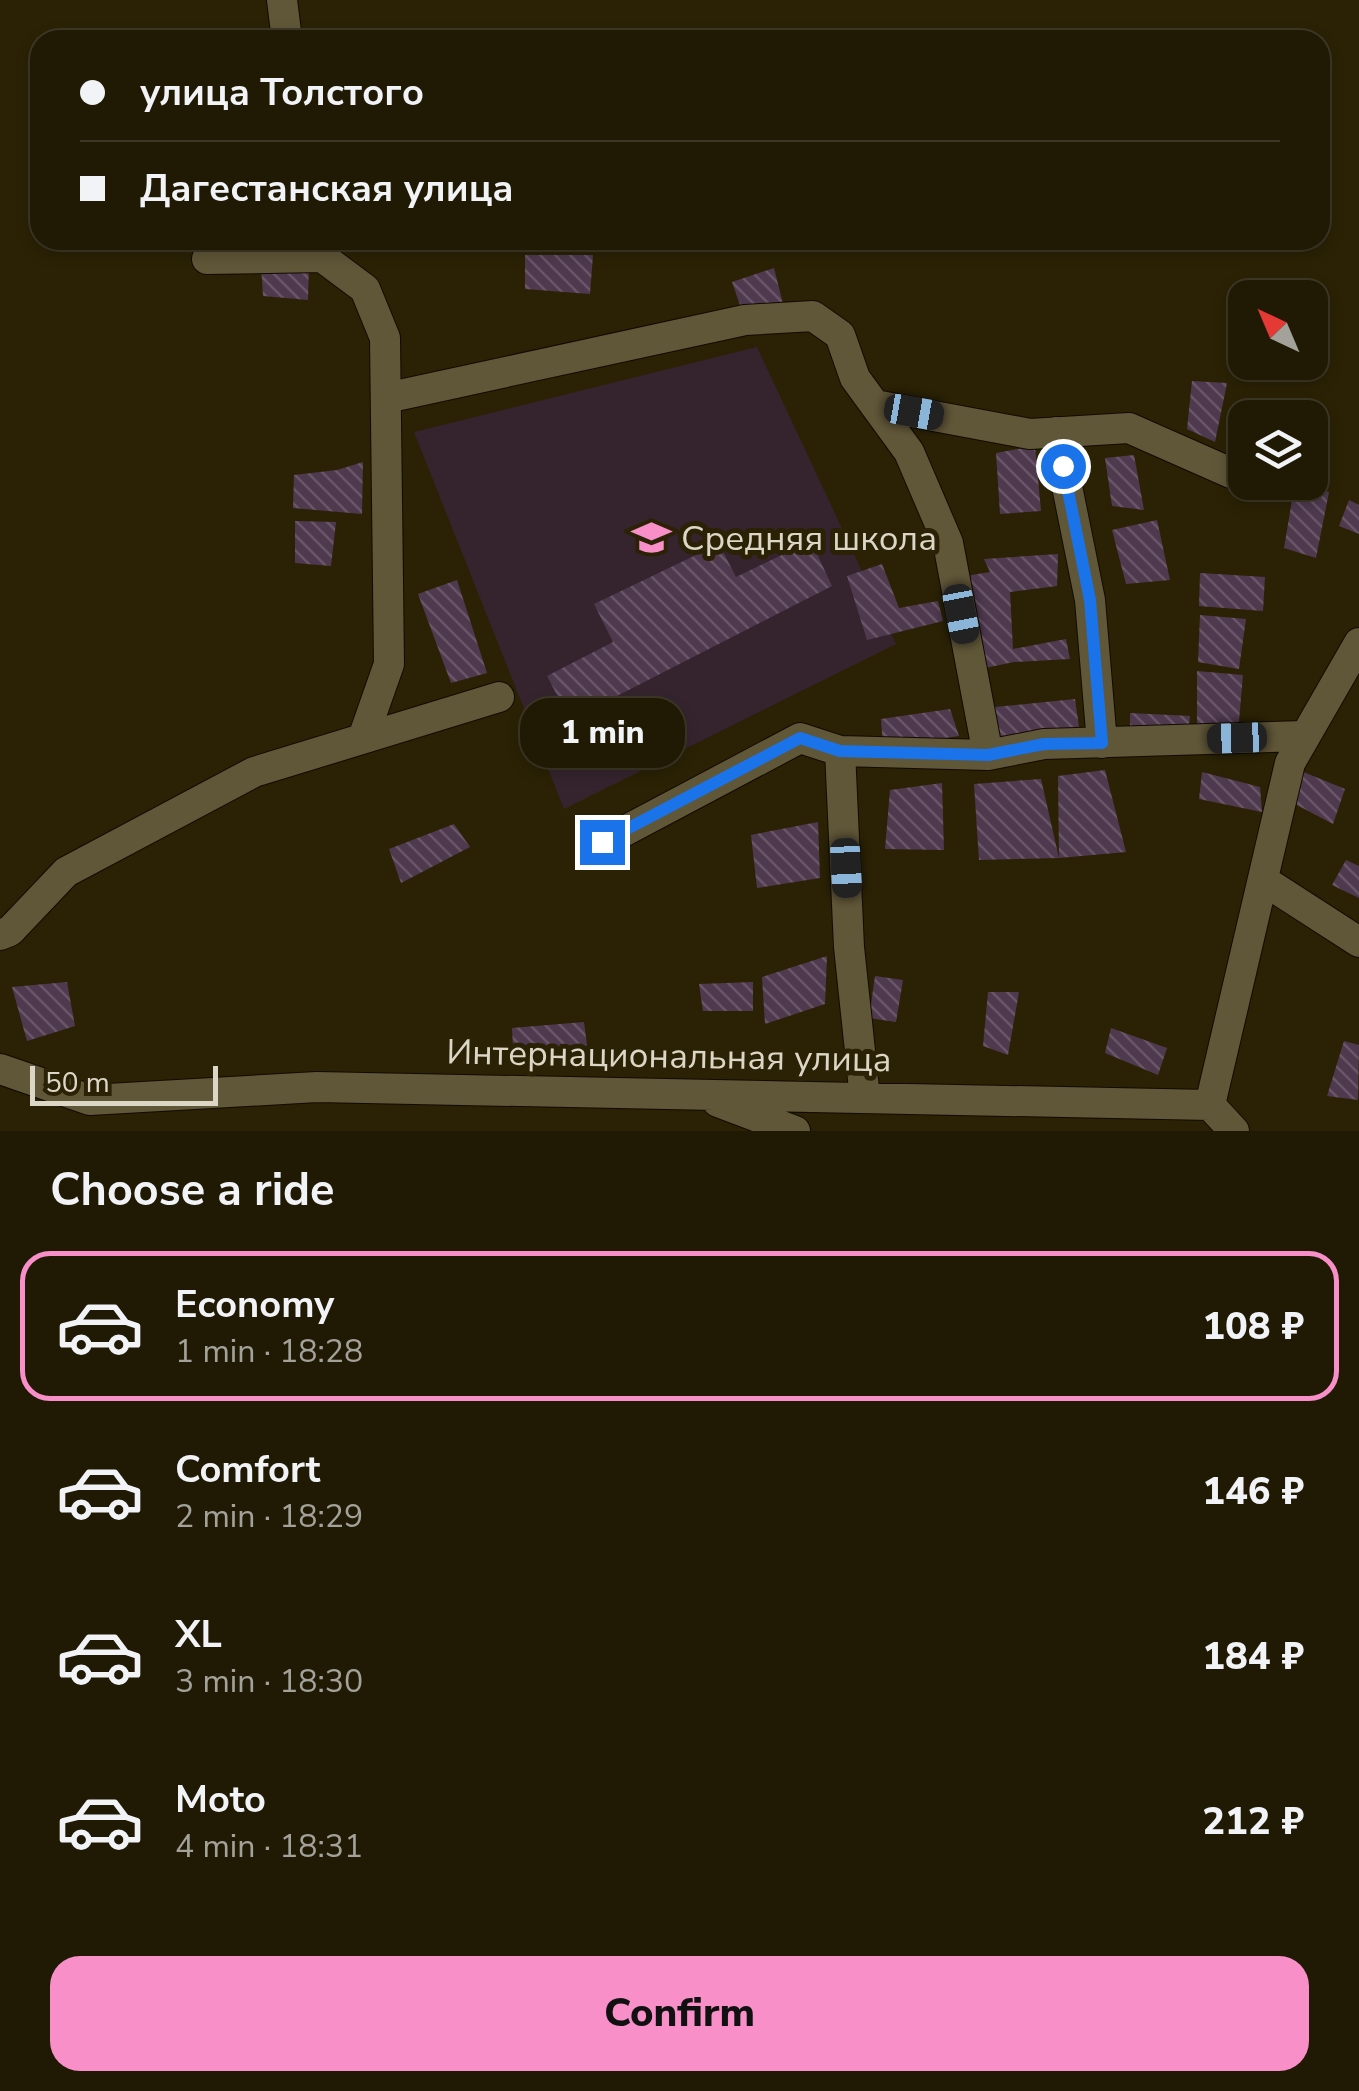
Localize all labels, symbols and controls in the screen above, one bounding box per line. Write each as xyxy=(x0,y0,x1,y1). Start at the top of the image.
text: улица Толстого xyxy=(140,67,424,118)
text: Дагестанская улица xyxy=(140,163,514,214)
north arrow xyxy=(1228,280,1328,380)
map controls xyxy=(1228,280,1328,500)
car xyxy=(882,392,946,432)
button: layers xyxy=(1228,400,1328,500)
route start xyxy=(1041,444,1086,489)
place label: Средняя школа xyxy=(681,515,937,562)
school or university icon: Средняя школа xyxy=(630,517,672,559)
car xyxy=(941,582,981,646)
callout: 1 min xyxy=(520,697,684,767)
text: 1 min xyxy=(560,711,645,754)
car xyxy=(1206,722,1268,754)
route end xyxy=(580,820,625,865)
car xyxy=(829,837,863,899)
street label: Интернациональная улица xyxy=(446,1029,892,1083)
scale bar xyxy=(30,1061,218,1106)
text: 50 m xyxy=(45,1064,110,1102)
text: Choose a ride xyxy=(50,1160,335,1221)
text: Economy xyxy=(175,1279,334,1330)
icon: car xyxy=(55,1281,145,1371)
text: 108 ₽ xyxy=(1202,1301,1304,1352)
text: 1 min · 18:28 xyxy=(175,1330,363,1373)
text: Comfort xyxy=(175,1444,320,1495)
icon: car xyxy=(55,1446,145,1536)
text: 146 ₽ xyxy=(1202,1466,1304,1517)
text: 2 min · 18:29 xyxy=(175,1495,363,1538)
text: XL xyxy=(175,1609,222,1660)
icon: car xyxy=(55,1611,145,1701)
text: 184 ₽ xyxy=(1202,1631,1304,1682)
text: 3 min · 18:30 xyxy=(175,1660,363,1703)
text: Moto xyxy=(175,1774,266,1825)
icon: car xyxy=(55,1776,145,1866)
text: 212 ₽ xyxy=(1202,1796,1304,1847)
text: 4 min · 18:31 xyxy=(175,1825,363,1868)
button: Confirm xyxy=(50,1956,1309,2071)

